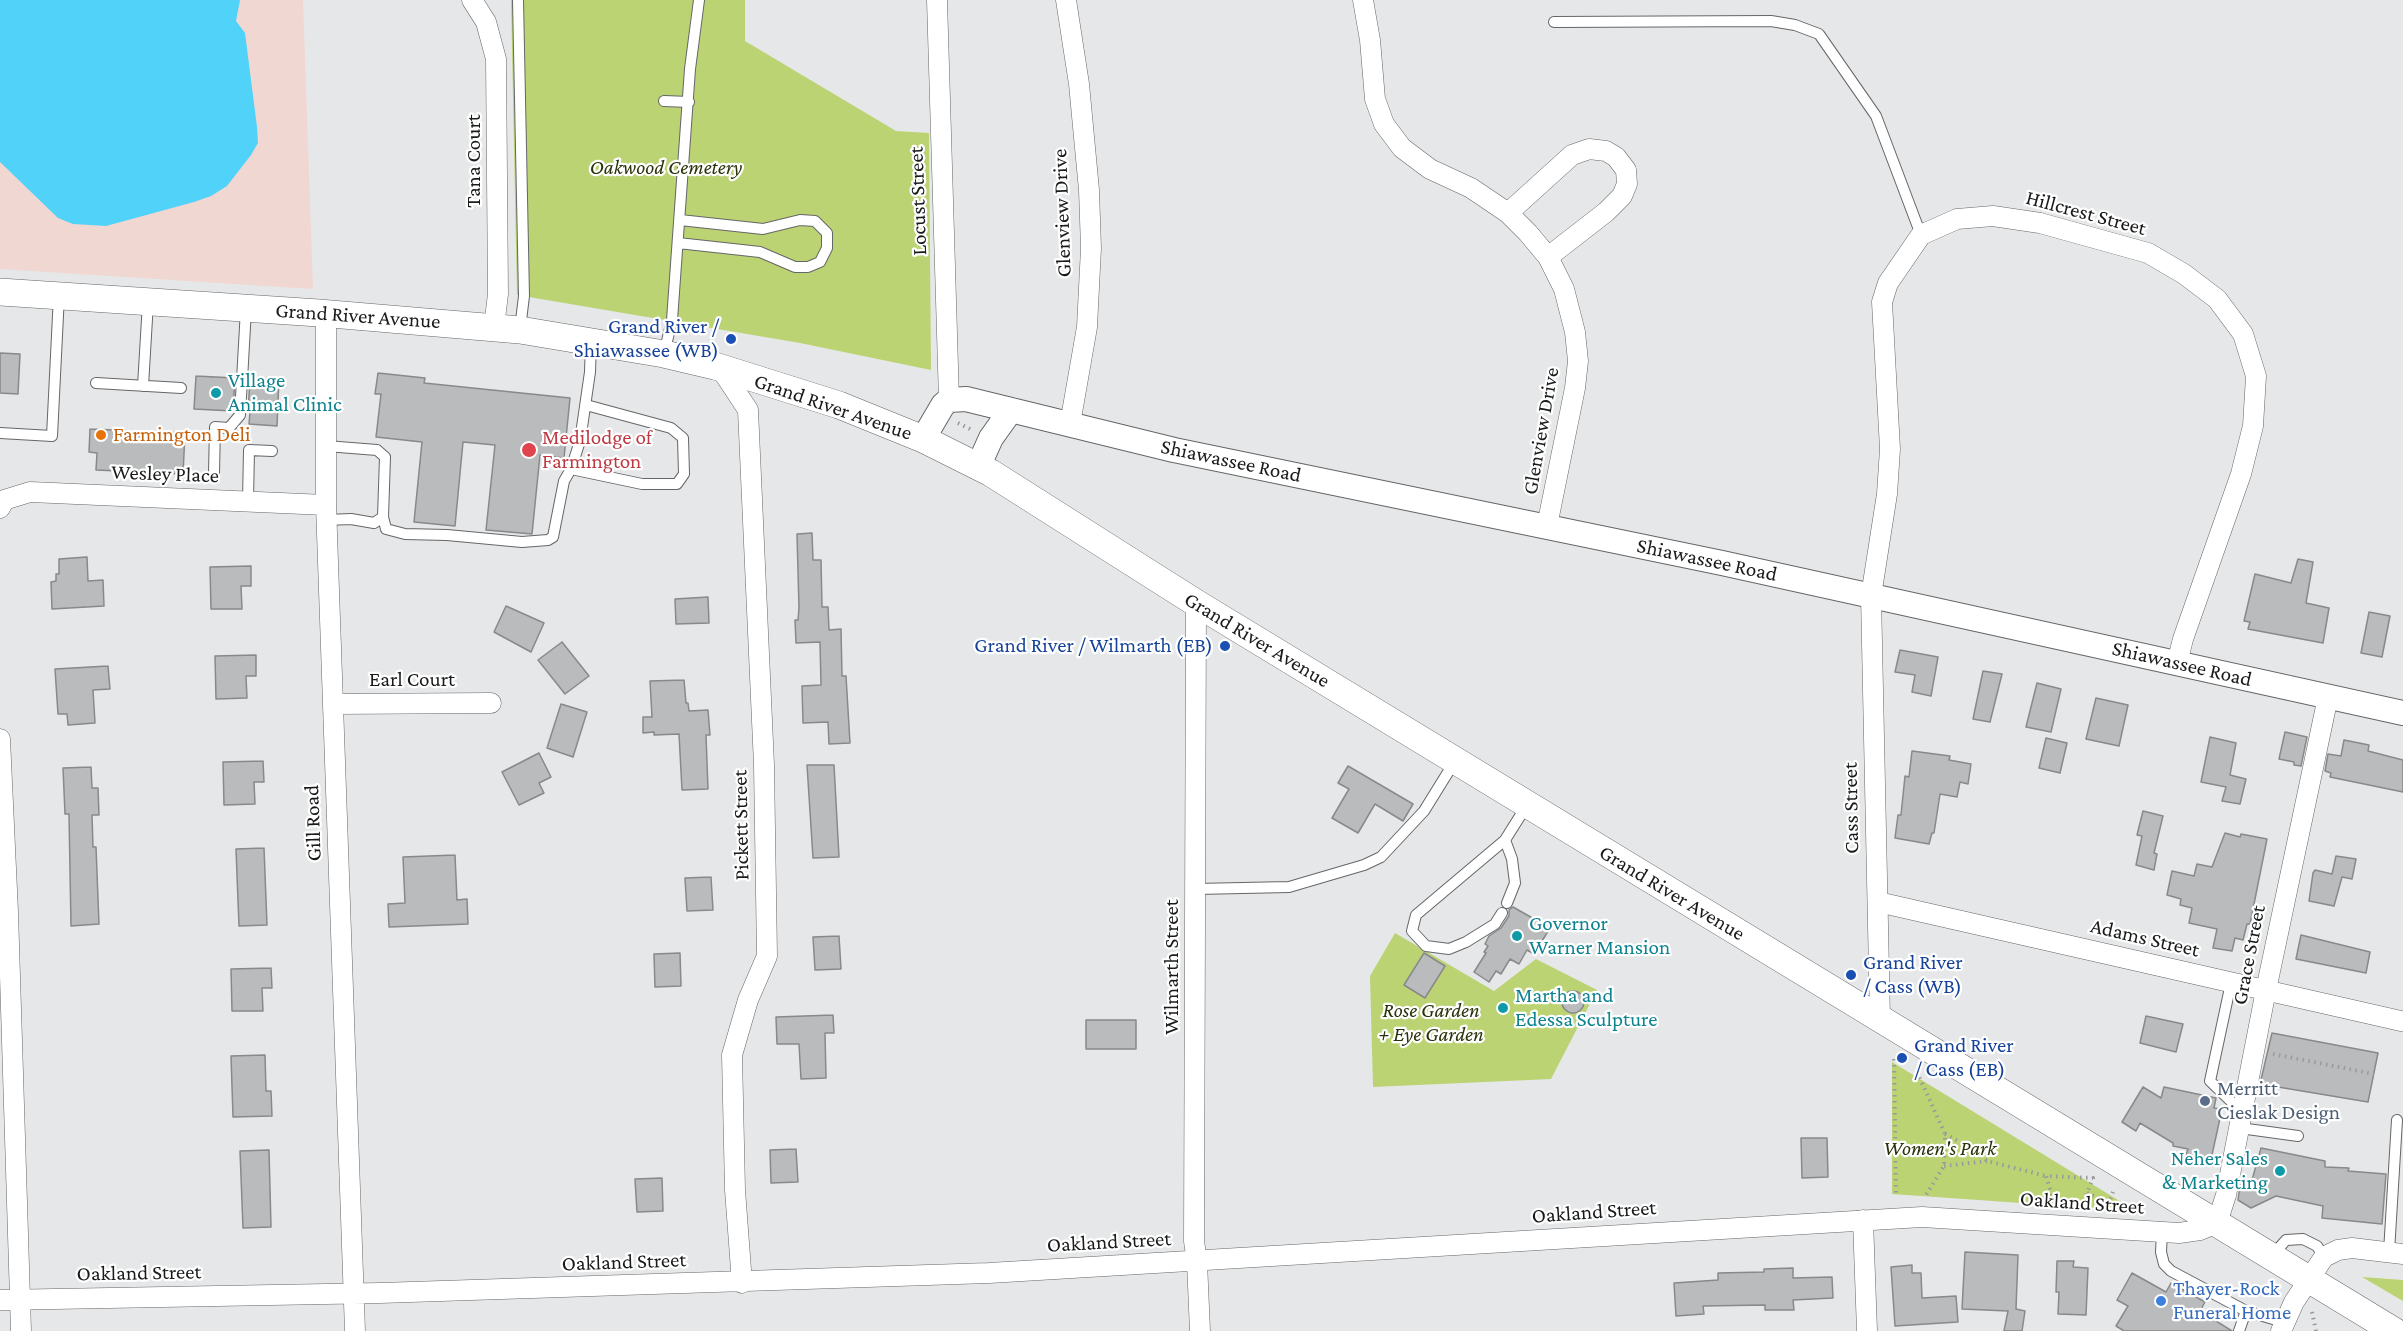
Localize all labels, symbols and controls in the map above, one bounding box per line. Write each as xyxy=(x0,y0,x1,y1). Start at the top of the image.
street label: Tana Court xyxy=(461,114,487,208)
street label: Locust Street xyxy=(904,146,932,256)
street label: Glenview Drive xyxy=(1047,148,1077,278)
park label: Oakwood Cemetery xyxy=(590,155,742,181)
street label: Hillcrest Street xyxy=(2023,185,2149,241)
street label: Grand River Avenue xyxy=(275,298,441,334)
place label: Grand River / Shiawassee (WB) xyxy=(574,314,719,364)
marker: Grand River / Shiawassee (WB) xyxy=(724,332,738,346)
street label: Glenview Drive xyxy=(1517,365,1565,497)
place label: Village Animal Clinic xyxy=(228,368,342,418)
street label: Grand River Avenue xyxy=(751,368,915,446)
marker: Village Animal Clinic xyxy=(209,386,223,400)
place label: Farmington Deli xyxy=(113,422,251,448)
place label: Medilodge of Farmington xyxy=(542,425,652,475)
marker: Farmington Deli xyxy=(94,428,108,442)
street label: Shiawassee Road xyxy=(1159,434,1303,488)
marker: Medilodge of Farmington xyxy=(520,441,538,459)
street label: Wesley Place xyxy=(111,460,219,488)
street label: Shiawassee Road xyxy=(1635,533,1779,587)
street label: Grand River Avenue xyxy=(1180,587,1334,693)
place label: Grand River / Wilmarth (EB) xyxy=(974,633,1213,659)
street label: Shiawassee Road xyxy=(2110,636,2254,692)
marker: Grand River / Wilmarth (EB) xyxy=(1218,639,1232,653)
street label: Earl Court xyxy=(369,667,455,693)
street label: Cass Street xyxy=(1838,762,1864,854)
street label: Pickett Street xyxy=(727,769,755,881)
street label: Gill Road xyxy=(299,784,327,862)
street label: Grand River Avenue xyxy=(1595,840,1749,946)
street label: Wilmarth Street xyxy=(1159,899,1185,1035)
street label: Grace Street xyxy=(2227,903,2271,1007)
place label: Governor Warner Mansion xyxy=(1529,911,1670,961)
street label: Adams Street xyxy=(2088,913,2202,963)
marker: Governor Warner Mansion xyxy=(1510,929,1524,943)
place label: Grand River / Cass (WB) xyxy=(1863,950,1963,1000)
marker: Grand River / Cass (WB) xyxy=(1844,968,1858,982)
place label: Martha and Edessa Sculpture xyxy=(1515,983,1657,1033)
park label: Rose Garden + Eye Garden xyxy=(1378,998,1484,1048)
marker: Martha and Edessa Sculpture xyxy=(1496,1001,1510,1015)
place label: Grand River / Cass (EB) xyxy=(1914,1033,2014,1083)
marker: Grand River / Cass (EB) xyxy=(1895,1051,1909,1065)
place label: Merritt Cieslak Design xyxy=(2217,1076,2340,1126)
marker: Merritt Cieslak Design xyxy=(2198,1094,2212,1108)
park label: Women's Park xyxy=(1884,1136,1996,1162)
place label: Neher Sales & Marketing xyxy=(2162,1146,2268,1196)
marker: Neher Sales & Marketing xyxy=(2273,1164,2287,1178)
street label: Oakland Street xyxy=(2019,1186,2145,1220)
street label: Oakland Street xyxy=(1531,1195,1657,1229)
street label: Oakland Street xyxy=(1046,1226,1172,1258)
street label: Oakland Street xyxy=(561,1247,687,1277)
street label: Oakland Street xyxy=(77,1259,201,1287)
place label: Thayer-Rock Funeral Home xyxy=(2173,1276,2291,1326)
marker: Thayer-Rock Funeral Home xyxy=(2154,1294,2168,1308)

